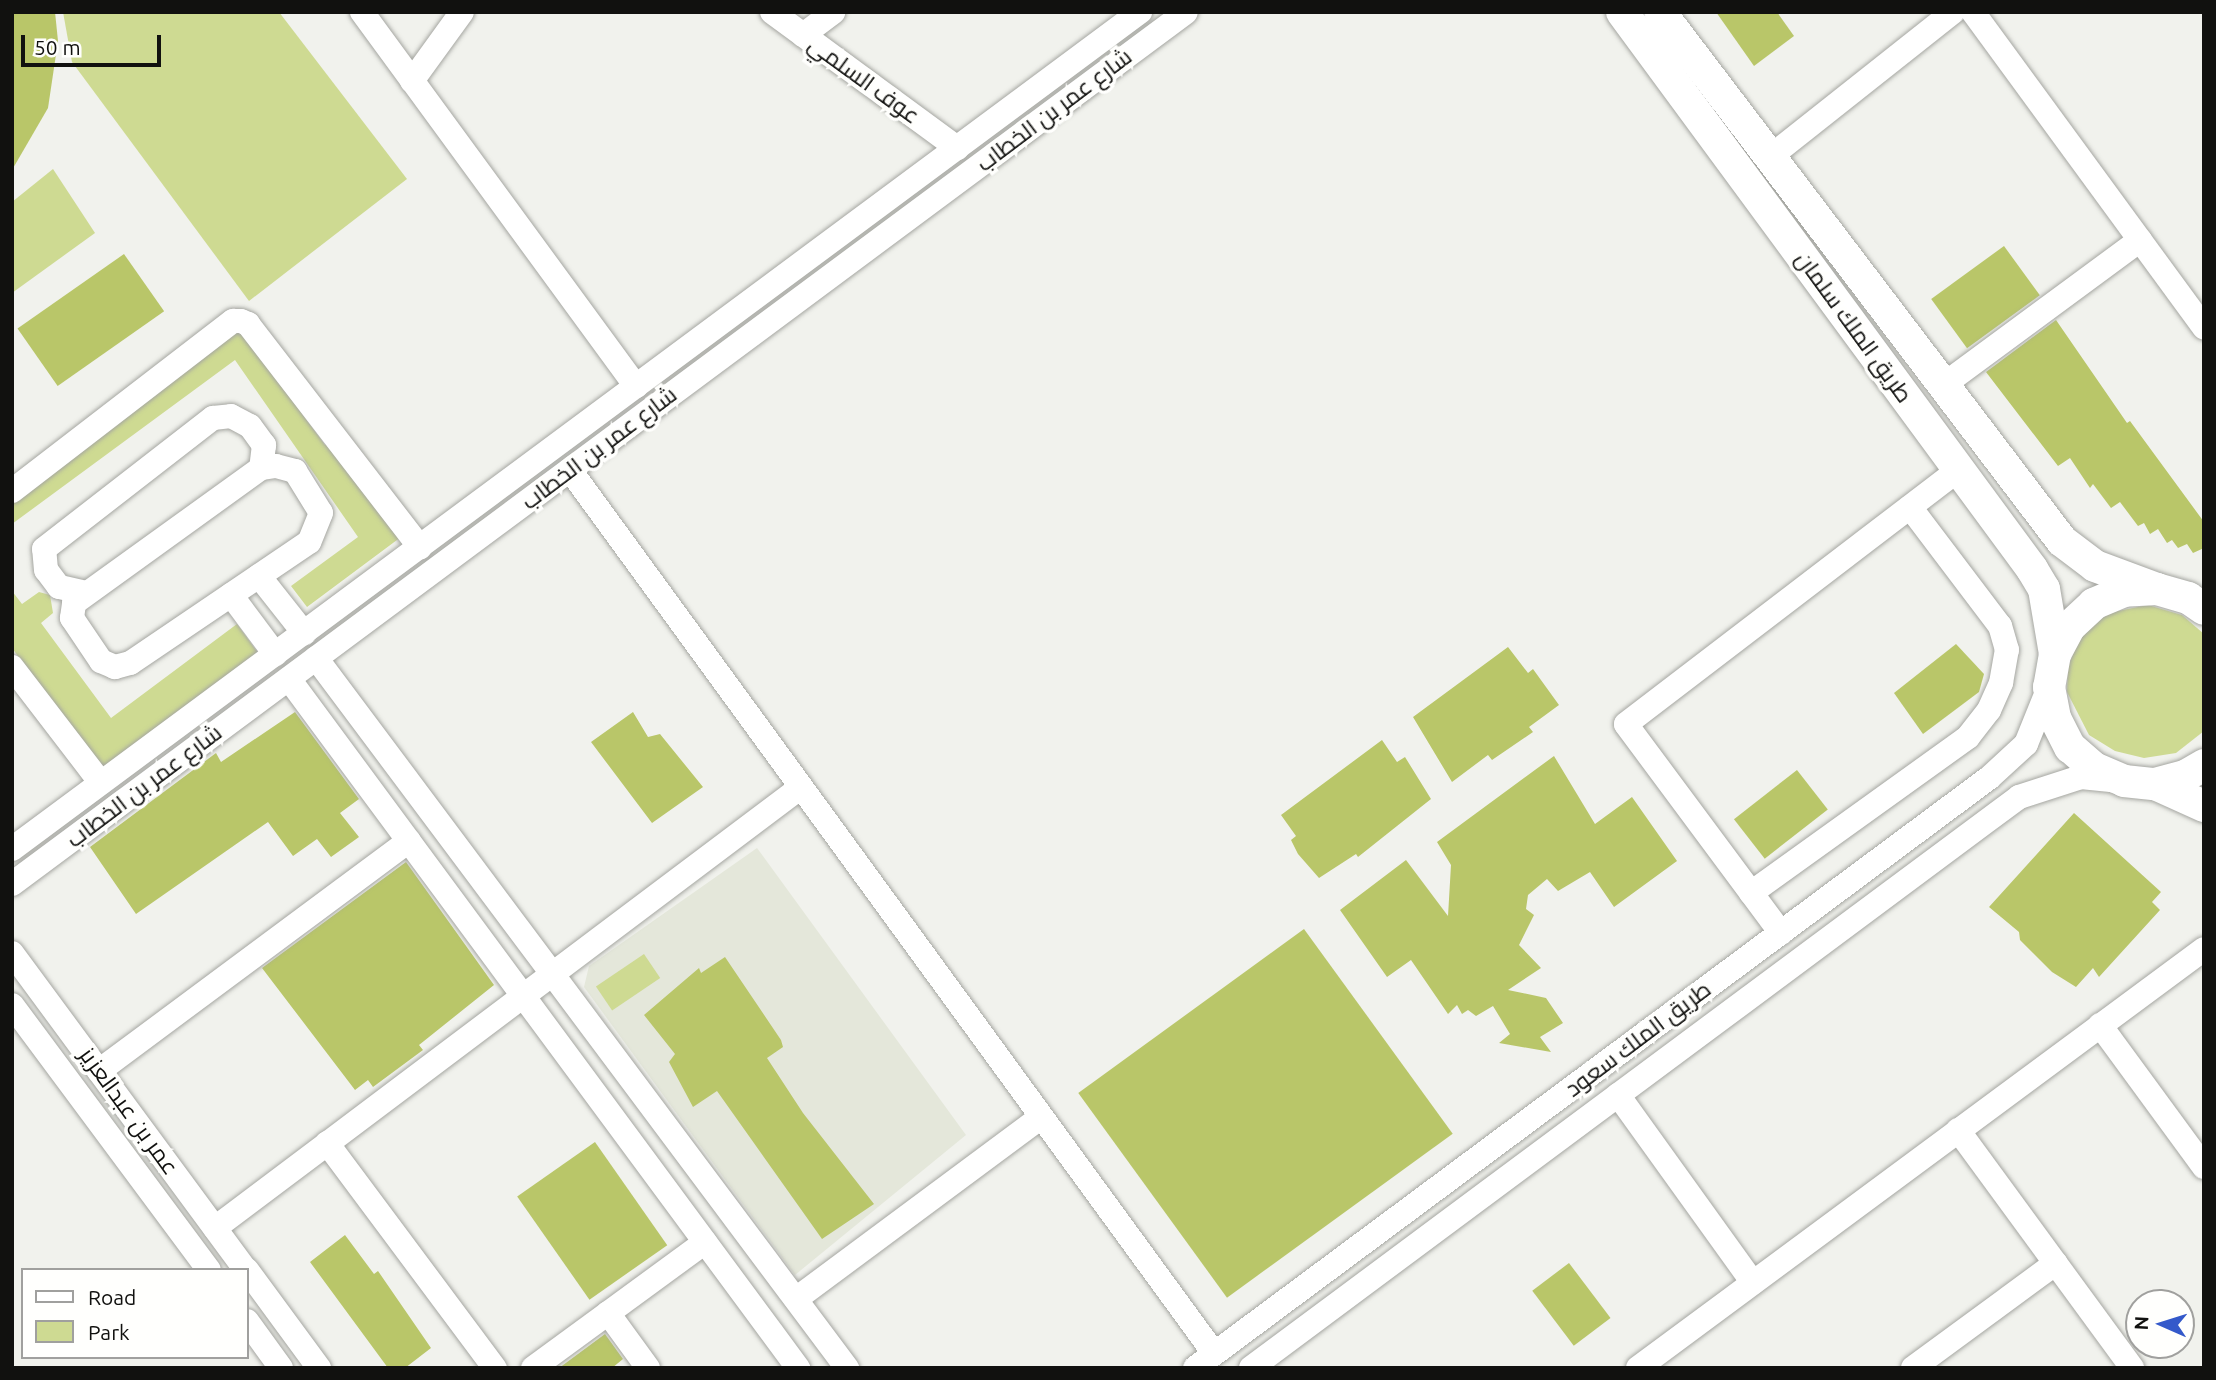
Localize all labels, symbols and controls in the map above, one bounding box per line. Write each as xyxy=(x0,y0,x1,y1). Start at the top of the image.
scale bar xyxy=(24,21,164,65)
street label: عوف السلمي xyxy=(803,30,925,130)
text: 50 m xyxy=(34,35,81,59)
street label: شارع عمر بن الخطاب xyxy=(971,43,1137,177)
street label: طريق الملك سلمان xyxy=(1790,246,1918,408)
street label: شارع عمر بن الخطاب xyxy=(516,381,682,515)
street label: شارع عمر بن الخطاب xyxy=(61,719,227,853)
street label: طريق الملك سعود xyxy=(1560,975,1716,1103)
street label: عمر بن عبدالعزيز xyxy=(74,1042,184,1180)
legend xyxy=(21,1268,248,1359)
text: Road xyxy=(88,1285,136,1309)
north arrow xyxy=(2125,1289,2195,1359)
text: N xyxy=(2130,1315,2152,1331)
text: Park xyxy=(88,1320,130,1344)

